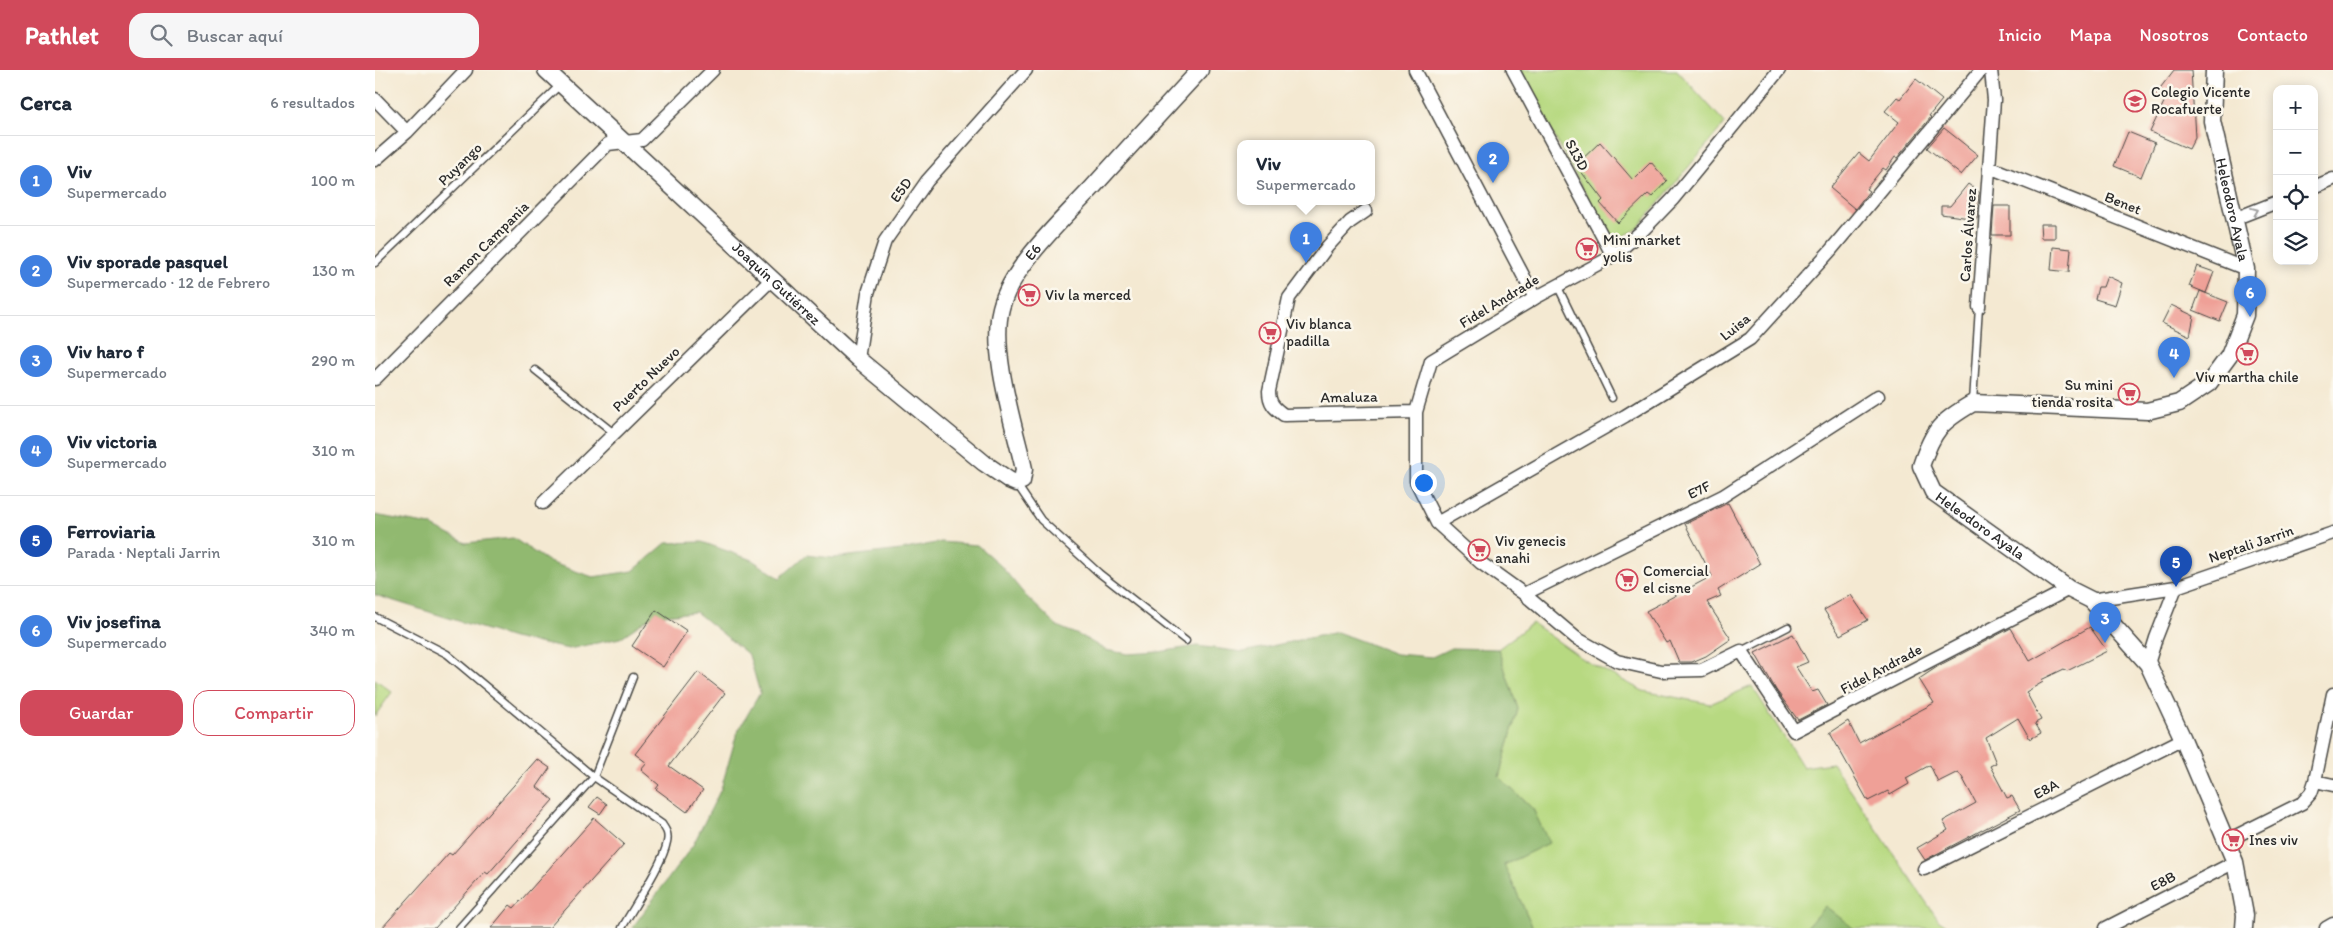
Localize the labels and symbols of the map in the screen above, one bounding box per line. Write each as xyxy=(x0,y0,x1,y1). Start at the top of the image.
place label: Colegio Vicente Rocafuerte xyxy=(2151,83,2250,118)
school or university icon: Colegio Vicente Rocafuerte xyxy=(2123,89,2147,113)
street label: S13D xyxy=(1561,136,1593,174)
street label: Puyango xyxy=(434,139,486,189)
pin: 2 xyxy=(1477,142,1509,183)
street label: Heleodoro Ayala xyxy=(2212,156,2253,263)
street label: E5D xyxy=(886,174,916,206)
street label: Carlos Álvarez xyxy=(1956,187,1980,283)
street label: Benet xyxy=(2102,188,2144,219)
street label: Ramon Campania xyxy=(439,197,533,291)
one-way arrow xyxy=(2251,206,2259,216)
pin: 1 xyxy=(1290,222,1322,263)
place label: Mini market yolis xyxy=(1603,231,1681,266)
supermarket icon: Mini market yolis xyxy=(1575,237,1599,261)
street label: Joaquín Gutiérrez xyxy=(728,238,825,329)
street label: E6 xyxy=(1021,240,1045,264)
street label: Fidel Andrade xyxy=(1456,270,1542,332)
pin: 6 xyxy=(2234,276,2266,317)
supermarket icon: Viv la merced xyxy=(1017,283,1041,307)
place label: Viv la merced xyxy=(1045,286,1131,304)
street label: Luisa xyxy=(1716,309,1754,345)
place label: Viv blanca padilla xyxy=(1286,315,1352,350)
supermarket icon: Viv blanca padilla xyxy=(1258,321,1282,345)
pin: 4 xyxy=(2158,337,2190,378)
street label: Puerto Nuevo xyxy=(609,342,683,416)
supermarket icon: Viv martha chile xyxy=(2235,342,2259,366)
place label: Viv martha chile xyxy=(2195,368,2299,386)
place label: Su mini tienda rosita xyxy=(2032,376,2113,411)
supermarket icon: Su mini tienda rosita xyxy=(2117,382,2141,406)
street label: Amaluza xyxy=(1320,387,1378,406)
your location xyxy=(1411,470,1437,496)
street label: E7F xyxy=(1685,477,1714,503)
street label: Heleodoro Ayala xyxy=(1932,488,2029,564)
street label: Neptali Jarrin xyxy=(2206,521,2296,567)
place label: Viv genecis anahi xyxy=(1495,532,1566,567)
supermarket icon: Viv genecis anahi xyxy=(1467,538,1491,562)
pin: 5 xyxy=(2160,546,2192,587)
place label: Comercial el cisne xyxy=(1643,562,1709,597)
supermarket icon: Comercial el cisne xyxy=(1615,568,1639,592)
pin: 3 xyxy=(2089,602,2121,643)
street label: Fidel Andrade xyxy=(1837,640,1925,698)
street label: E8A xyxy=(2030,775,2062,803)
supermarket icon: Ines viv xyxy=(2221,828,2245,852)
place label: Ines viv xyxy=(2249,831,2298,849)
street label: E8B xyxy=(2147,867,2179,895)

